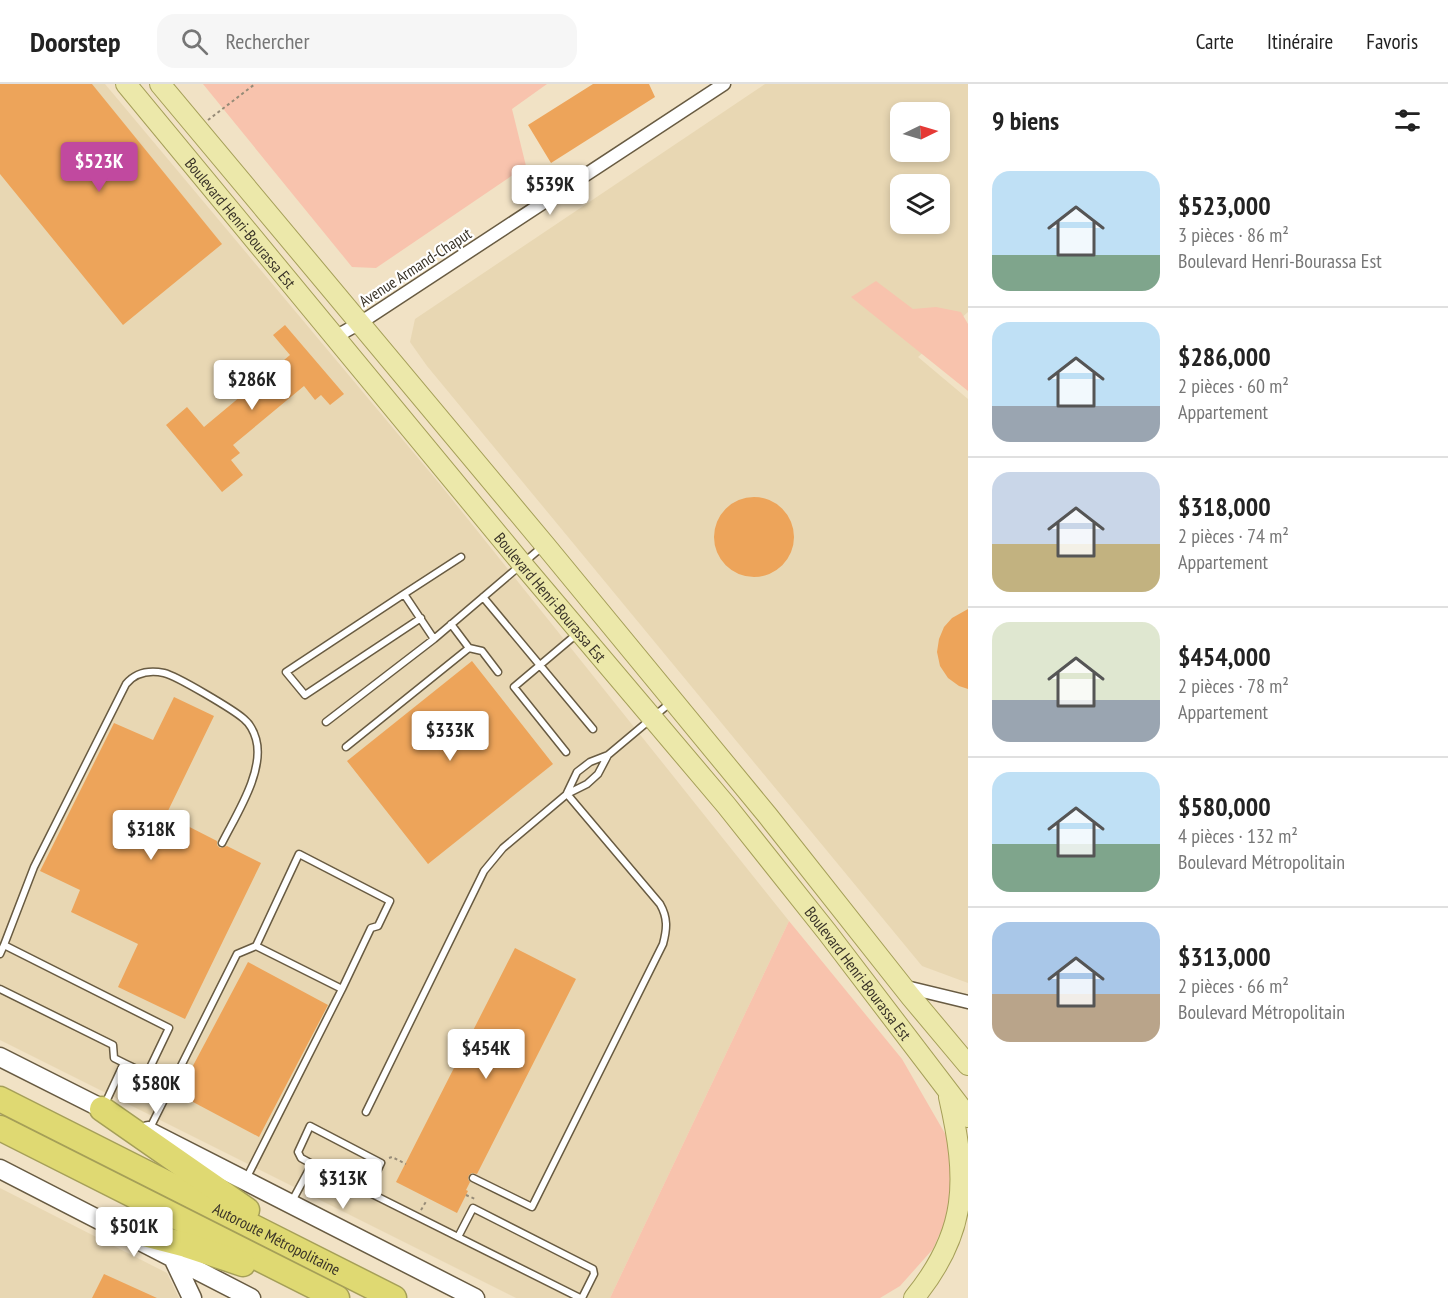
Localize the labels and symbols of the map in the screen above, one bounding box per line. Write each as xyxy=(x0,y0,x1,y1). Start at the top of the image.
north arrow xyxy=(890,102,950,162)
pin: $523K xyxy=(57,142,141,193)
street label: Boulevard Henri-Bourassa Est xyxy=(181,154,301,293)
pin: $539K xyxy=(508,165,592,216)
street label: Avenue Armand-Chaput xyxy=(355,223,475,311)
pin: $286K xyxy=(210,360,294,411)
street label: Boulevard Henri-Bourassa Est xyxy=(490,528,611,667)
pin: $333K xyxy=(408,711,492,762)
pin: $318K xyxy=(109,810,193,861)
street label: Boulevard Henri-Bourassa Est xyxy=(801,902,916,1045)
pin: $454K xyxy=(444,1029,528,1080)
pin: $580K xyxy=(114,1064,198,1115)
pin: $313K xyxy=(301,1159,385,1210)
street label: Autoroute Métropolitaine xyxy=(210,1198,344,1279)
pin: $501K xyxy=(92,1207,176,1258)

